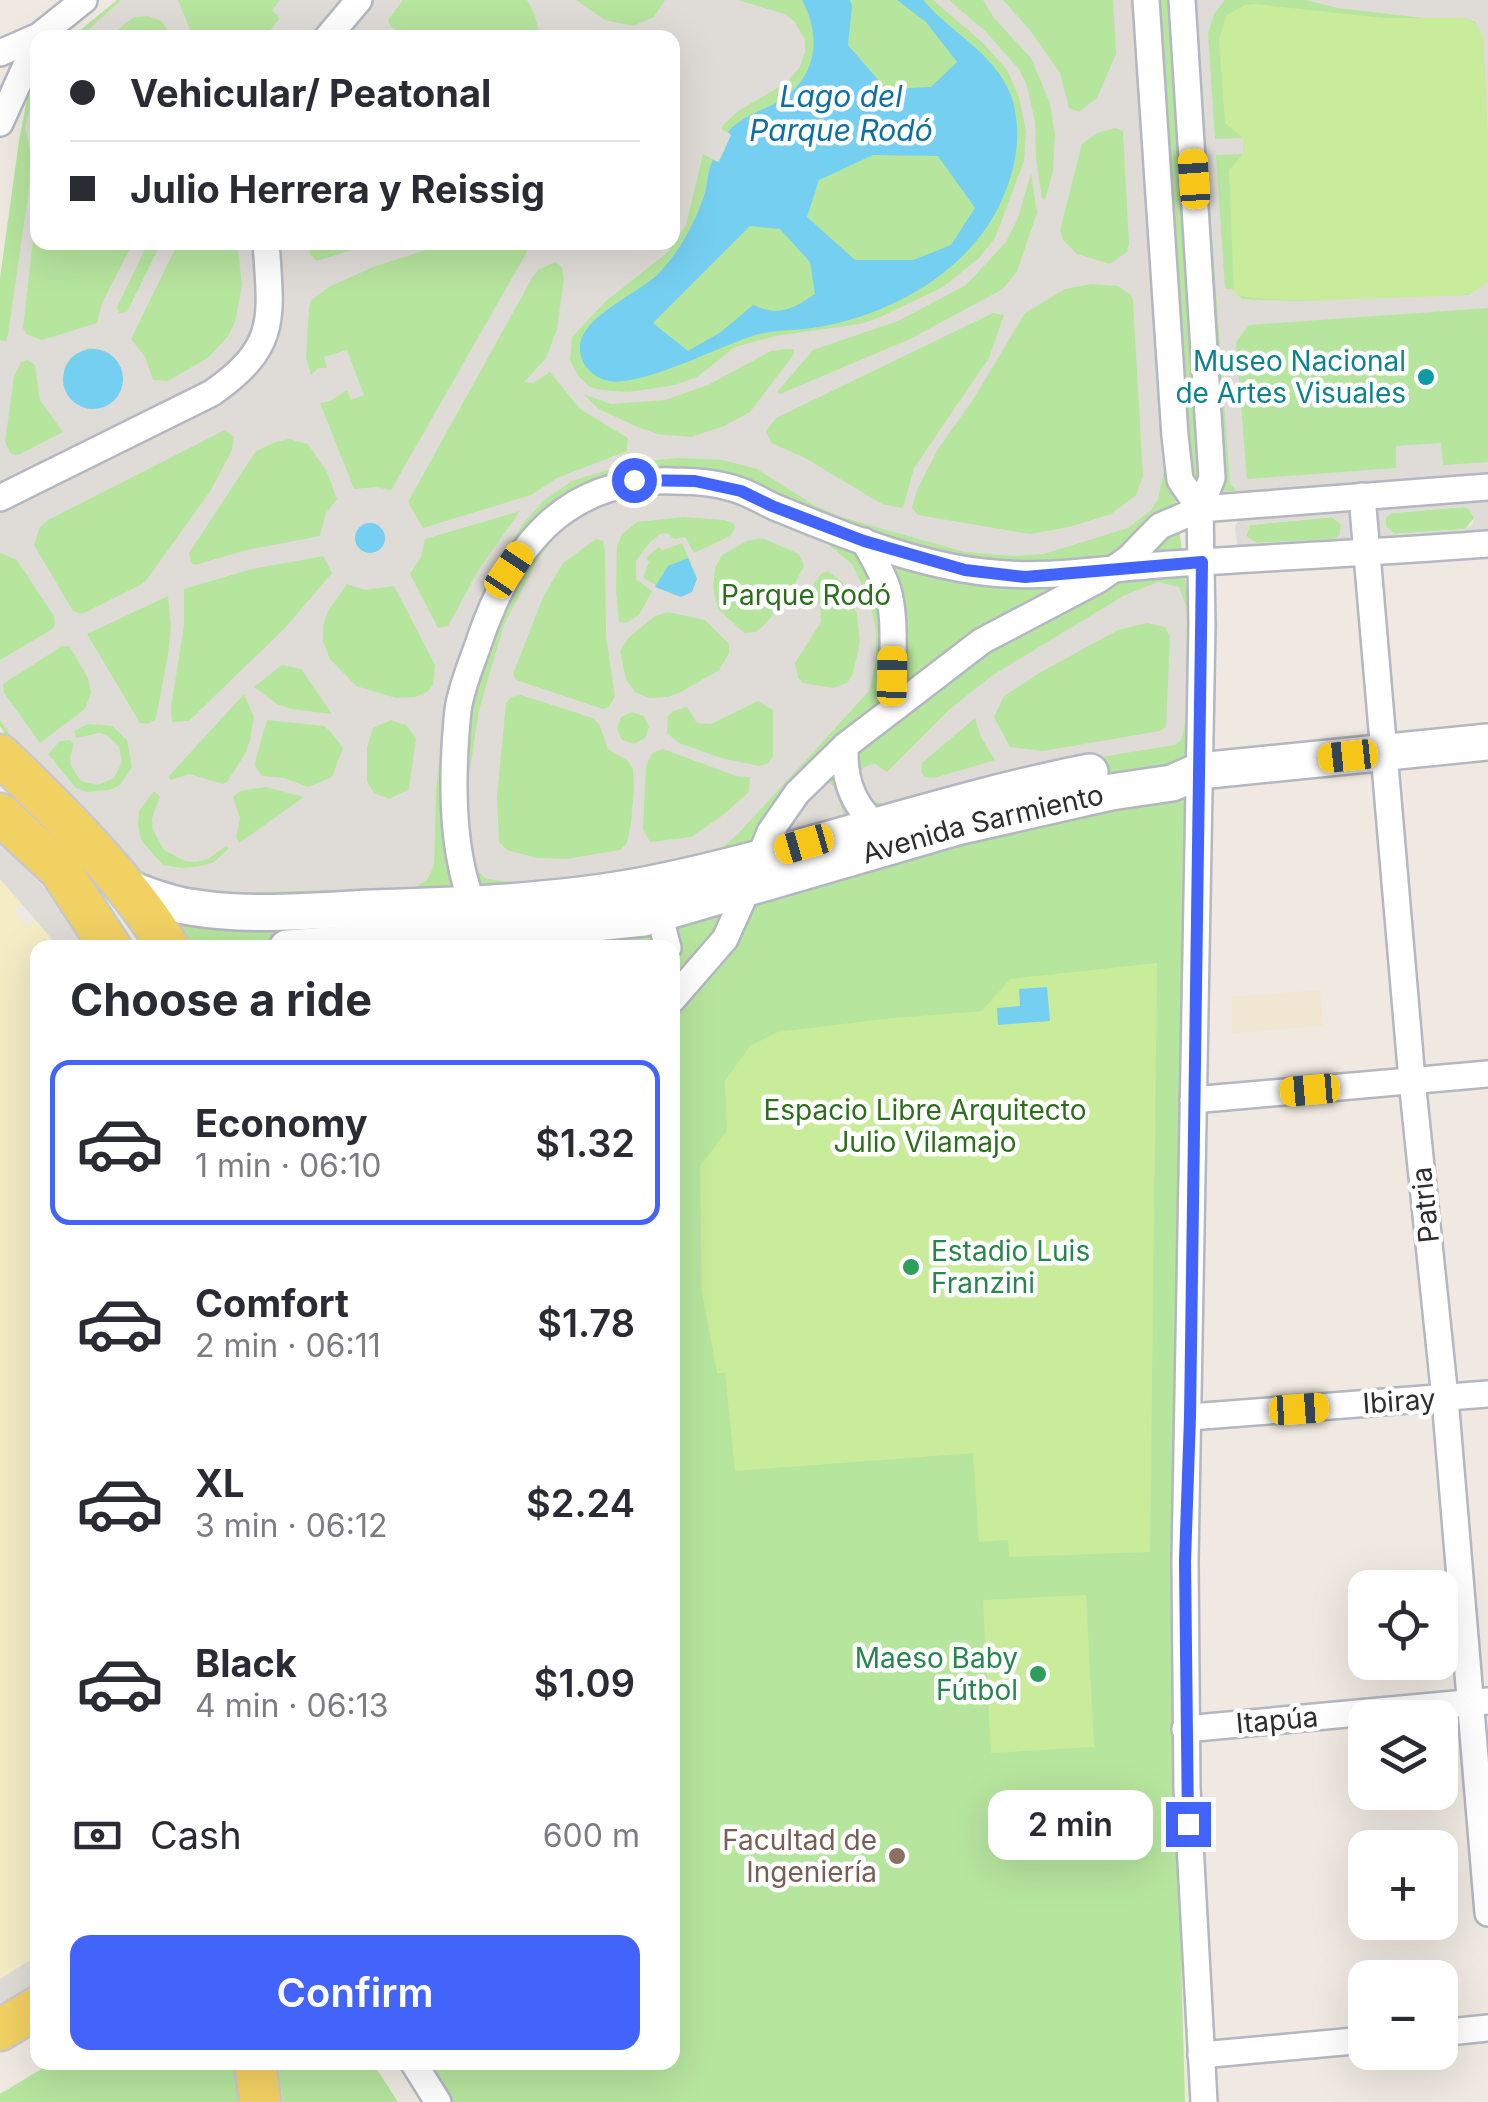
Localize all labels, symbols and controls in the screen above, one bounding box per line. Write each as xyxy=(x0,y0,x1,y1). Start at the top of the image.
text: Vehicular/ Peatonal xyxy=(130,70,491,116)
water label: Lago del Parque Rodó xyxy=(749,78,933,148)
car xyxy=(1177,148,1211,210)
text: Julio Herrera y Reissig xyxy=(130,166,545,212)
place label: Museo Nacional de Artes Visuales xyxy=(1175,344,1406,410)
marker: Museo Nacional de Artes Visuales xyxy=(1415,366,1437,388)
route start xyxy=(612,458,657,503)
car xyxy=(480,537,538,603)
park label: Parque Rodó xyxy=(721,578,891,612)
car xyxy=(876,646,908,706)
car xyxy=(1317,738,1379,774)
street label: Avenida Sarmiento xyxy=(858,777,1107,871)
car xyxy=(771,821,837,867)
text: Choose a ride xyxy=(70,972,372,1027)
car xyxy=(1279,1072,1341,1108)
park label: Espacio Libre Arquitecto Julio Vilamajo xyxy=(764,1093,1086,1159)
icon: car xyxy=(75,1098,165,1188)
text: Economy xyxy=(195,1100,368,1146)
text: $1.32 xyxy=(535,1120,635,1166)
text: 1 min · 06:10 xyxy=(195,1146,381,1185)
street label: Patria xyxy=(1404,1165,1446,1245)
place label: Estadio Luis Franzini xyxy=(931,1234,1090,1300)
marker: Estadio Luis Franzini xyxy=(900,1256,922,1278)
icon: car xyxy=(75,1278,165,1368)
text: Comfort xyxy=(195,1280,349,1326)
text: $1.78 xyxy=(537,1300,635,1346)
text: 2 min · 06:11 xyxy=(195,1326,381,1365)
street label: Ibiray xyxy=(1361,1381,1437,1421)
car xyxy=(1268,1392,1330,1426)
icon: car xyxy=(75,1458,165,1548)
text: XL xyxy=(195,1460,245,1506)
text: $2.24 xyxy=(526,1480,635,1526)
text: 3 min · 06:12 xyxy=(195,1506,387,1545)
map controls xyxy=(1348,1570,1458,2070)
button: locate xyxy=(1348,1570,1458,1680)
icon: car xyxy=(75,1638,165,1728)
text: Black xyxy=(195,1640,297,1686)
place label: Maeso Baby Fútbol xyxy=(855,1641,1018,1707)
text: $1.09 xyxy=(534,1660,635,1706)
marker: Maeso Baby Fútbol xyxy=(1027,1663,1049,1685)
text: 4 min · 06:13 xyxy=(195,1686,389,1725)
street label: Itapúa xyxy=(1234,1699,1320,1741)
button: layers xyxy=(1348,1700,1458,1810)
callout: 2 min xyxy=(988,1789,1153,1859)
route end xyxy=(1166,1802,1211,1847)
text: 2 min xyxy=(1028,1805,1113,1844)
icon: cash xyxy=(70,1808,125,1863)
text: Cash xyxy=(150,1812,242,1858)
text: 600 m xyxy=(543,1816,640,1855)
place label: Facultad de Ingeniería xyxy=(722,1823,877,1889)
button: + xyxy=(1348,1830,1458,1940)
marker: Facultad de Ingeniería xyxy=(886,1845,908,1867)
button: Confirm xyxy=(70,1935,640,2050)
button: − xyxy=(1348,1960,1458,2070)

